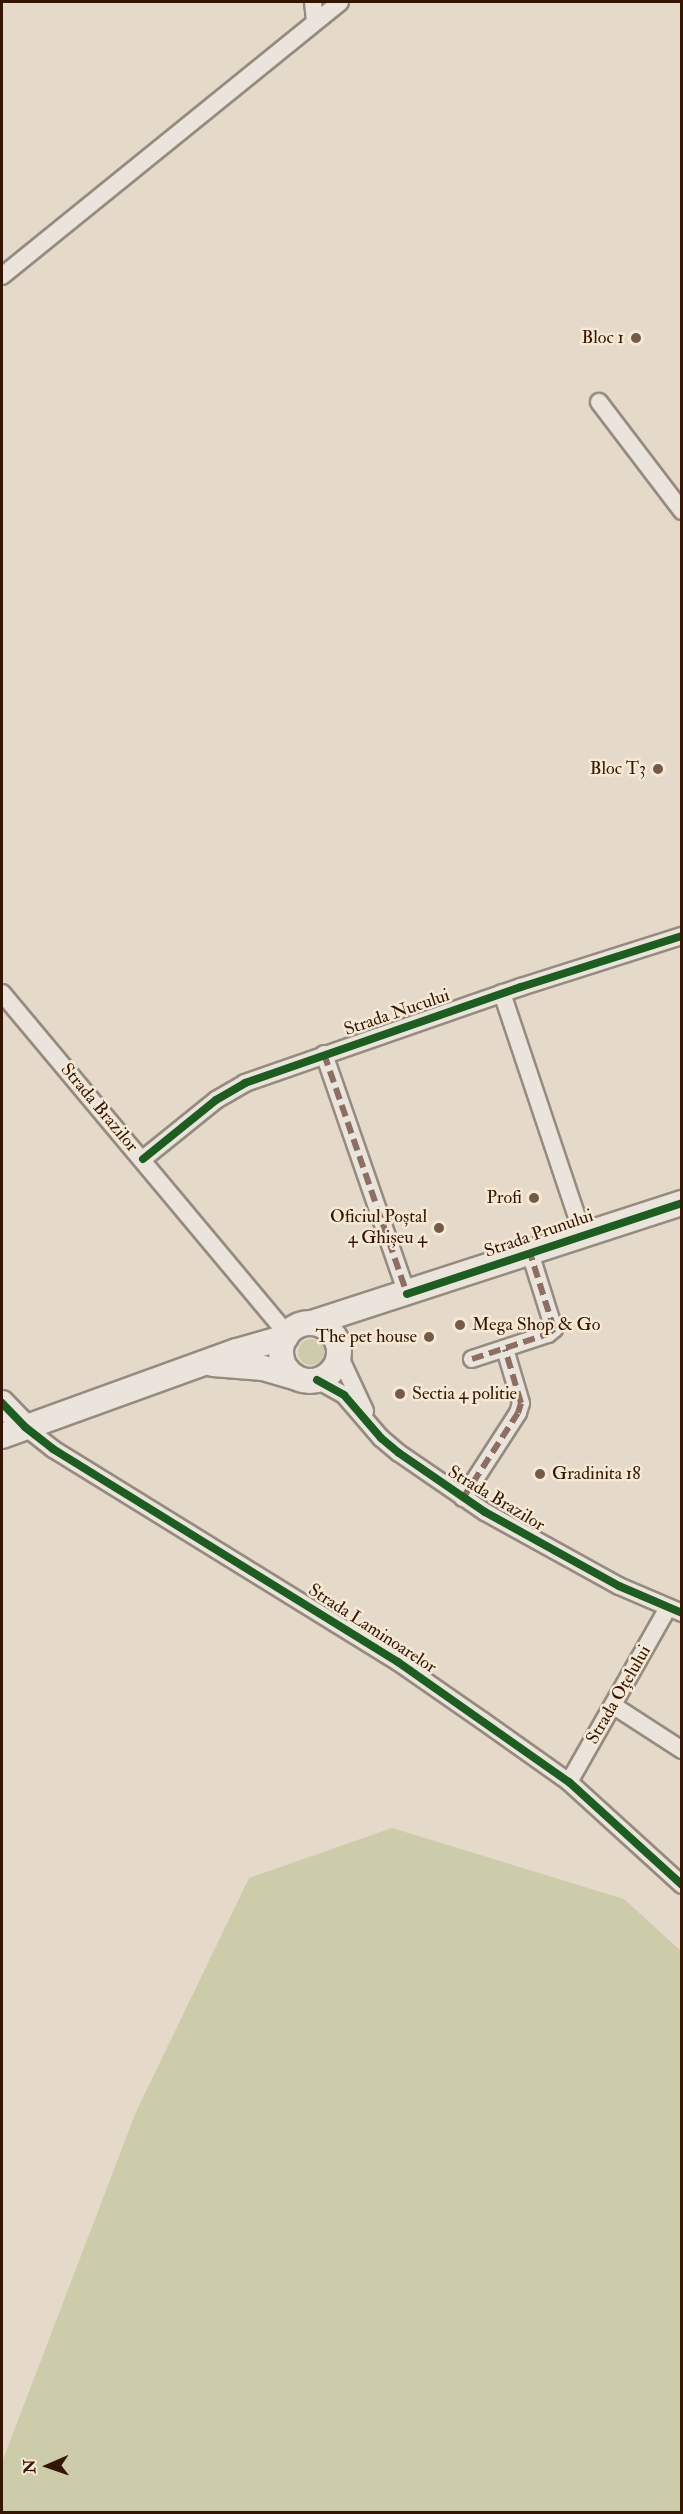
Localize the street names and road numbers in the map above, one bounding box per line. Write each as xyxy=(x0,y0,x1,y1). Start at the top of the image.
street label: Strada Nucului xyxy=(341,985,453,1041)
street label: Strada Brazilor xyxy=(56,1059,142,1157)
street label: Strada Prunului xyxy=(482,1205,596,1263)
street label: Strada Brazilor xyxy=(444,1462,548,1536)
street label: Strada Laminoarelor xyxy=(304,1579,440,1679)
street label: Strada Oțelului xyxy=(582,1642,656,1748)

